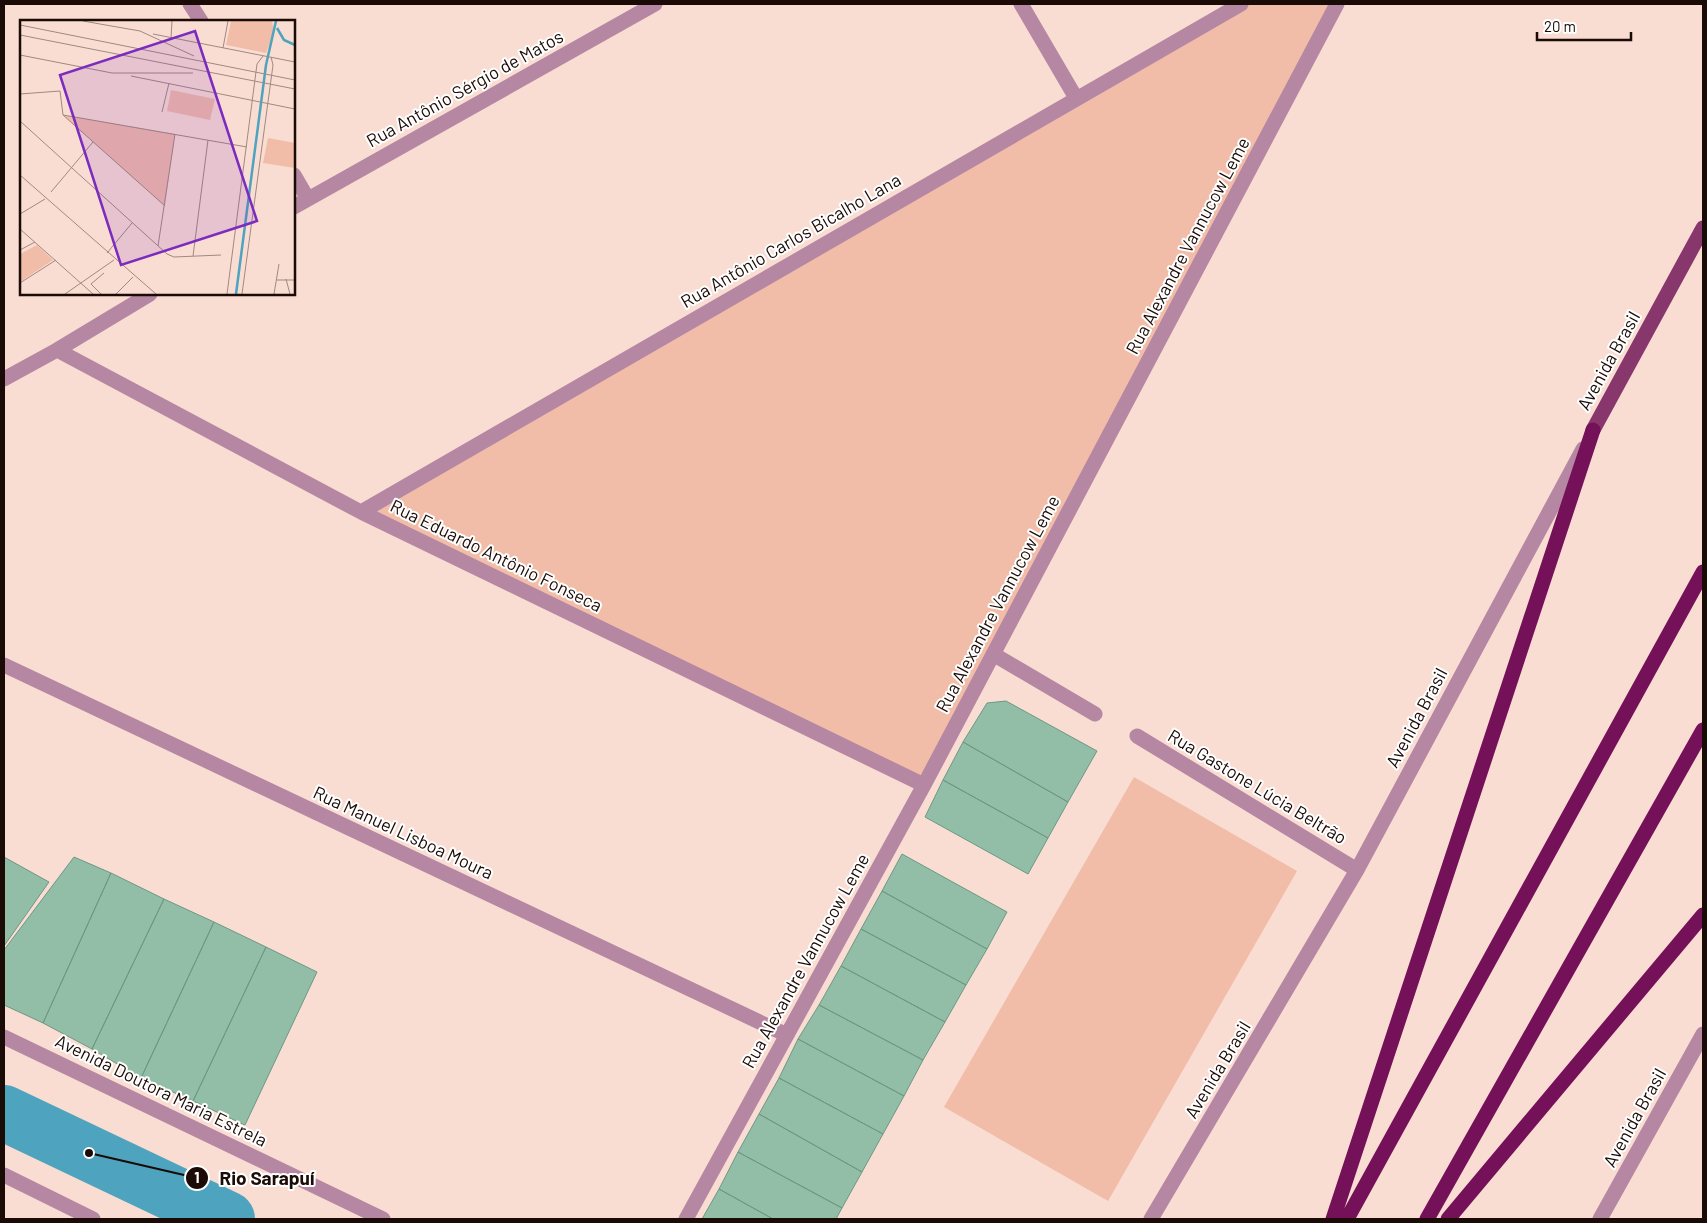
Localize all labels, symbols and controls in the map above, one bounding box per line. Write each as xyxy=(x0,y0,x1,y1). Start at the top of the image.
scale bar xyxy=(1537,10,1631,42)
text: 20 m xyxy=(1544,17,1576,35)
inset map xyxy=(20,20,295,295)
street label: Rua Antônio Sérgio de Matos xyxy=(362,25,567,151)
street label: Rua Alexandre Vannucow Leme xyxy=(1121,133,1254,358)
street label: Rua Antônio Carlos Bicalho Lana xyxy=(677,168,904,312)
street label: Avenida Brasil xyxy=(1572,307,1644,414)
street label: Rua Alexandre Vannucow Leme xyxy=(931,491,1064,716)
street label: Rua Eduardo Antônio Fonseca xyxy=(387,494,606,616)
street label: Avenida Brasil xyxy=(1381,664,1452,771)
street label: Rua Gastone Lúcia Beltrão xyxy=(1164,724,1351,848)
street label: Rua Manuel Lisboa Moura xyxy=(310,781,497,883)
street label: Rua Alexandre Vannucow Leme xyxy=(737,849,873,1072)
street label: Avenida Brasil xyxy=(1179,1017,1255,1122)
street label: Avenida Doutora Maria Estrela xyxy=(52,1029,271,1151)
street label: Avenida Brasil xyxy=(1598,1064,1670,1171)
callout: Rio Sarapuí xyxy=(184,1161,324,1195)
text: Rio Sarapuí xyxy=(220,1166,315,1189)
text: 1 xyxy=(194,1168,200,1186)

